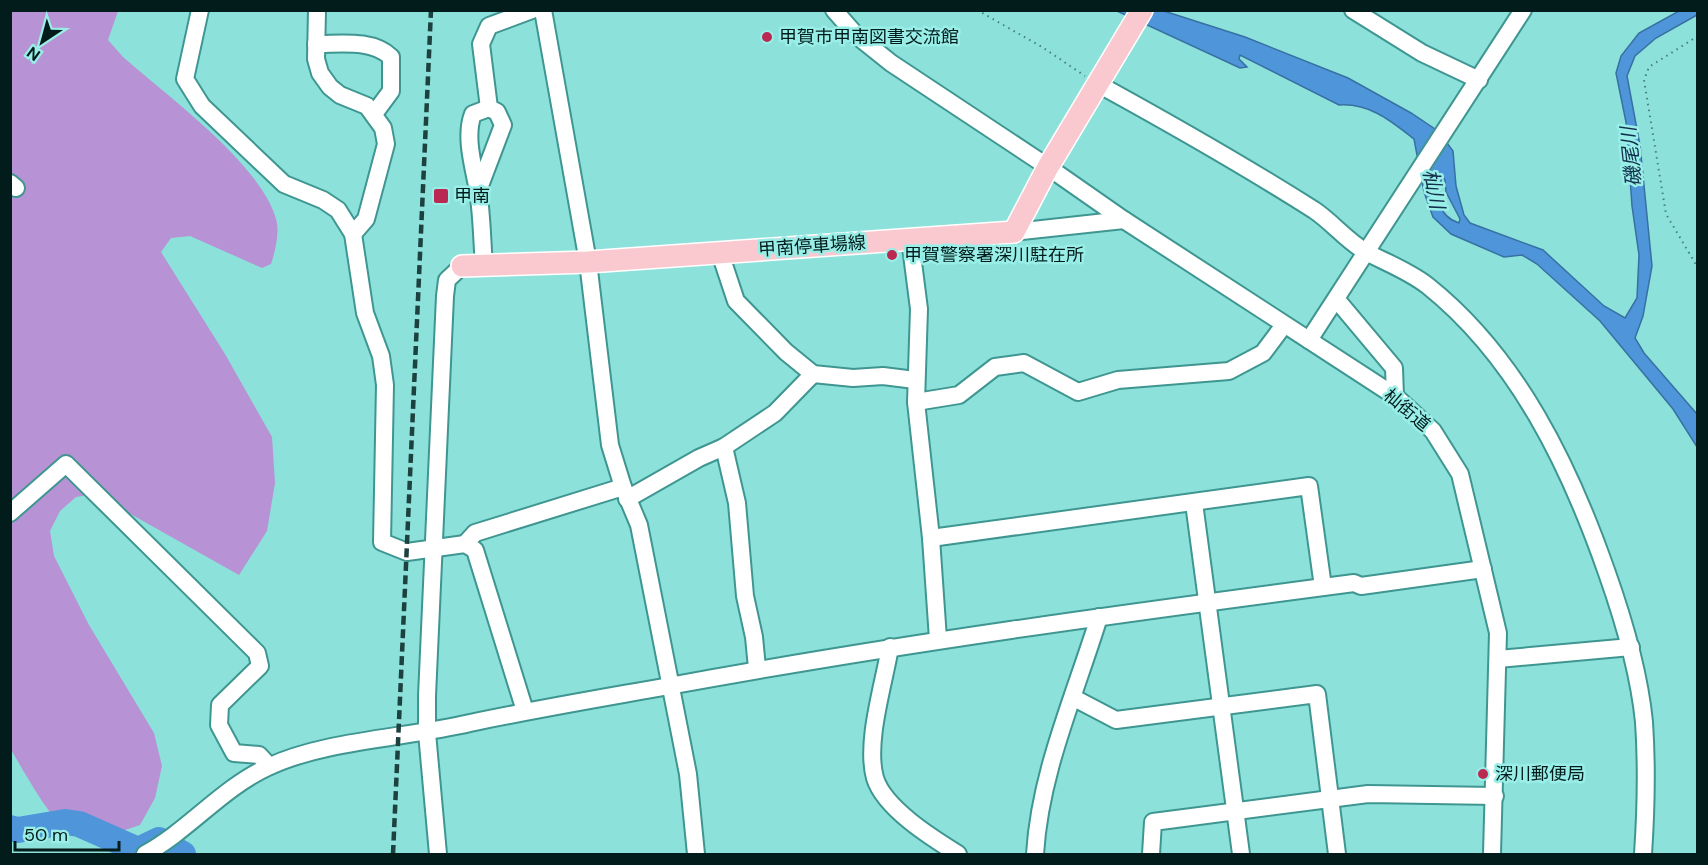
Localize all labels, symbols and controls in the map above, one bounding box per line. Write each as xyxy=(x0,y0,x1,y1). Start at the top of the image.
north arrow xyxy=(12,12,72,72)
place label: 甲賀市甲南図書交流館 xyxy=(779,25,959,49)
marker: 甲賀市甲南図書交流館 xyxy=(760,30,774,44)
text: N xyxy=(23,42,44,66)
water label: 磯尾川 xyxy=(1615,124,1647,188)
water label: 杣川 xyxy=(1417,167,1451,213)
place label: 甲南 xyxy=(454,184,490,208)
marker: 甲南 xyxy=(432,187,450,205)
street label: 甲南停車場線 xyxy=(757,230,867,262)
place label: 甲賀警察署深川駐在所 xyxy=(904,243,1084,267)
marker: 甲賀警察署深川駐在所 xyxy=(885,248,899,262)
street label: 杣街道 xyxy=(1379,383,1435,437)
place label: 深川郵便局 xyxy=(1495,762,1585,786)
marker: 深川郵便局 xyxy=(1476,767,1490,781)
scale bar xyxy=(15,814,118,852)
text: 50 m xyxy=(24,823,68,847)

